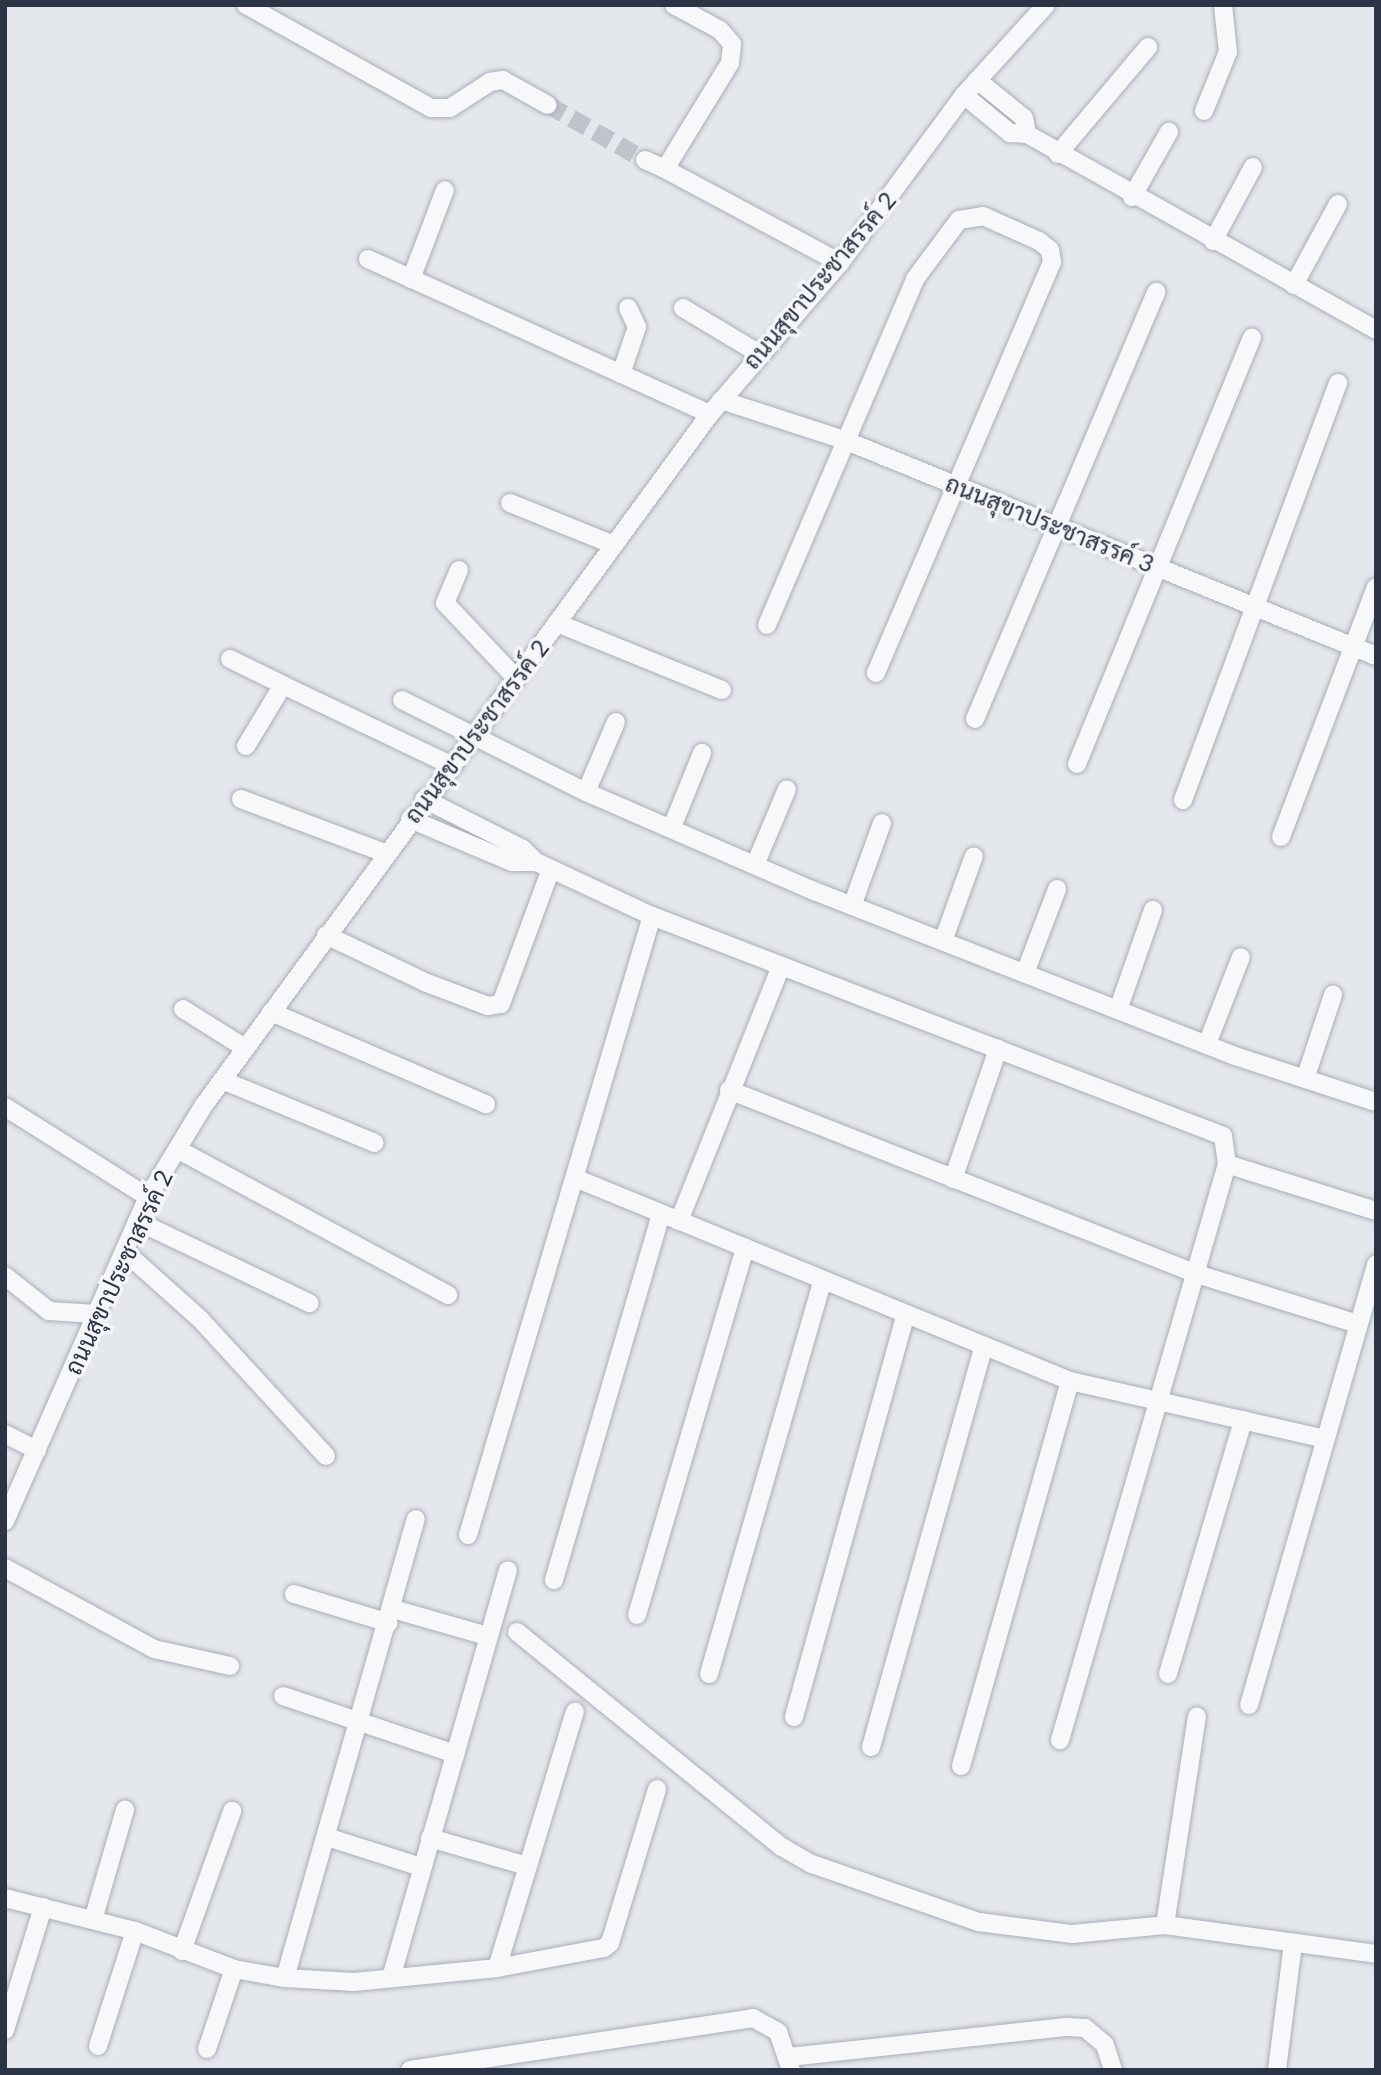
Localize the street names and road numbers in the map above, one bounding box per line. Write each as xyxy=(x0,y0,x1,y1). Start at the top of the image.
street label: ถนนสุขาประชาสรรค์ 2 xyxy=(737,186,901,374)
street label: ถนนสุขาประชาสรรค์ 3 xyxy=(942,468,1158,578)
street label: ถนนสุขาประชาสรรค์ 2 xyxy=(398,634,554,828)
street label: ถนนสุขาประชาสรรค์ 2 xyxy=(58,1165,178,1379)

